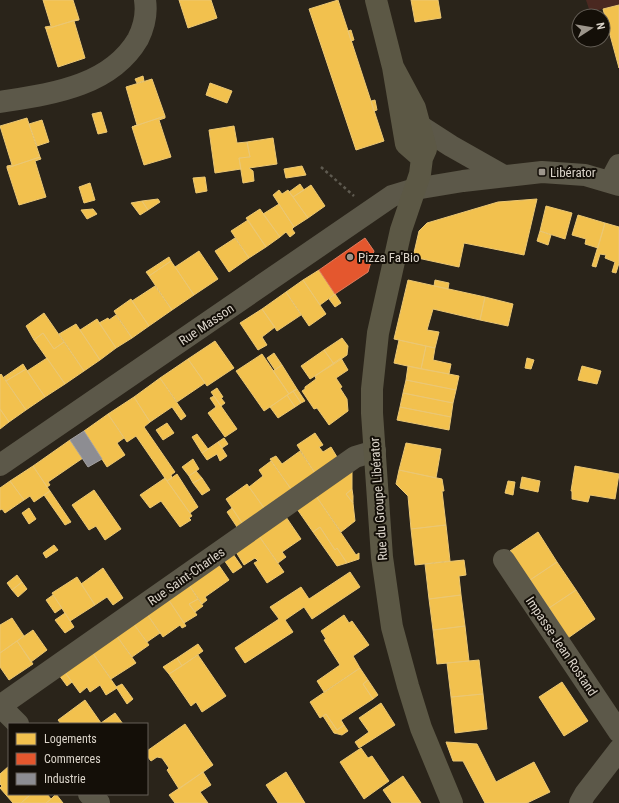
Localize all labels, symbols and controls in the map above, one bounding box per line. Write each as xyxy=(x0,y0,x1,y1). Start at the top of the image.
north arrow xyxy=(571,8,611,48)
text: N xyxy=(593,21,607,31)
place label: Libérator xyxy=(550,165,596,180)
marker: Libérator xyxy=(537,167,547,177)
place label: Pizza Fa'Bio xyxy=(358,250,420,265)
marker: Pizza Fa'Bio xyxy=(345,252,355,262)
street label: Rue Masson xyxy=(176,301,237,348)
street label: Rue du Groupe Libérator xyxy=(367,437,390,561)
street label: Rue Saint-Charles xyxy=(145,544,228,608)
street label: Impasse Jean Rostand xyxy=(523,594,600,699)
legend xyxy=(8,723,148,795)
text: Logements xyxy=(44,732,97,746)
text: Commerces xyxy=(44,752,101,766)
text: Industrie xyxy=(44,772,86,786)

